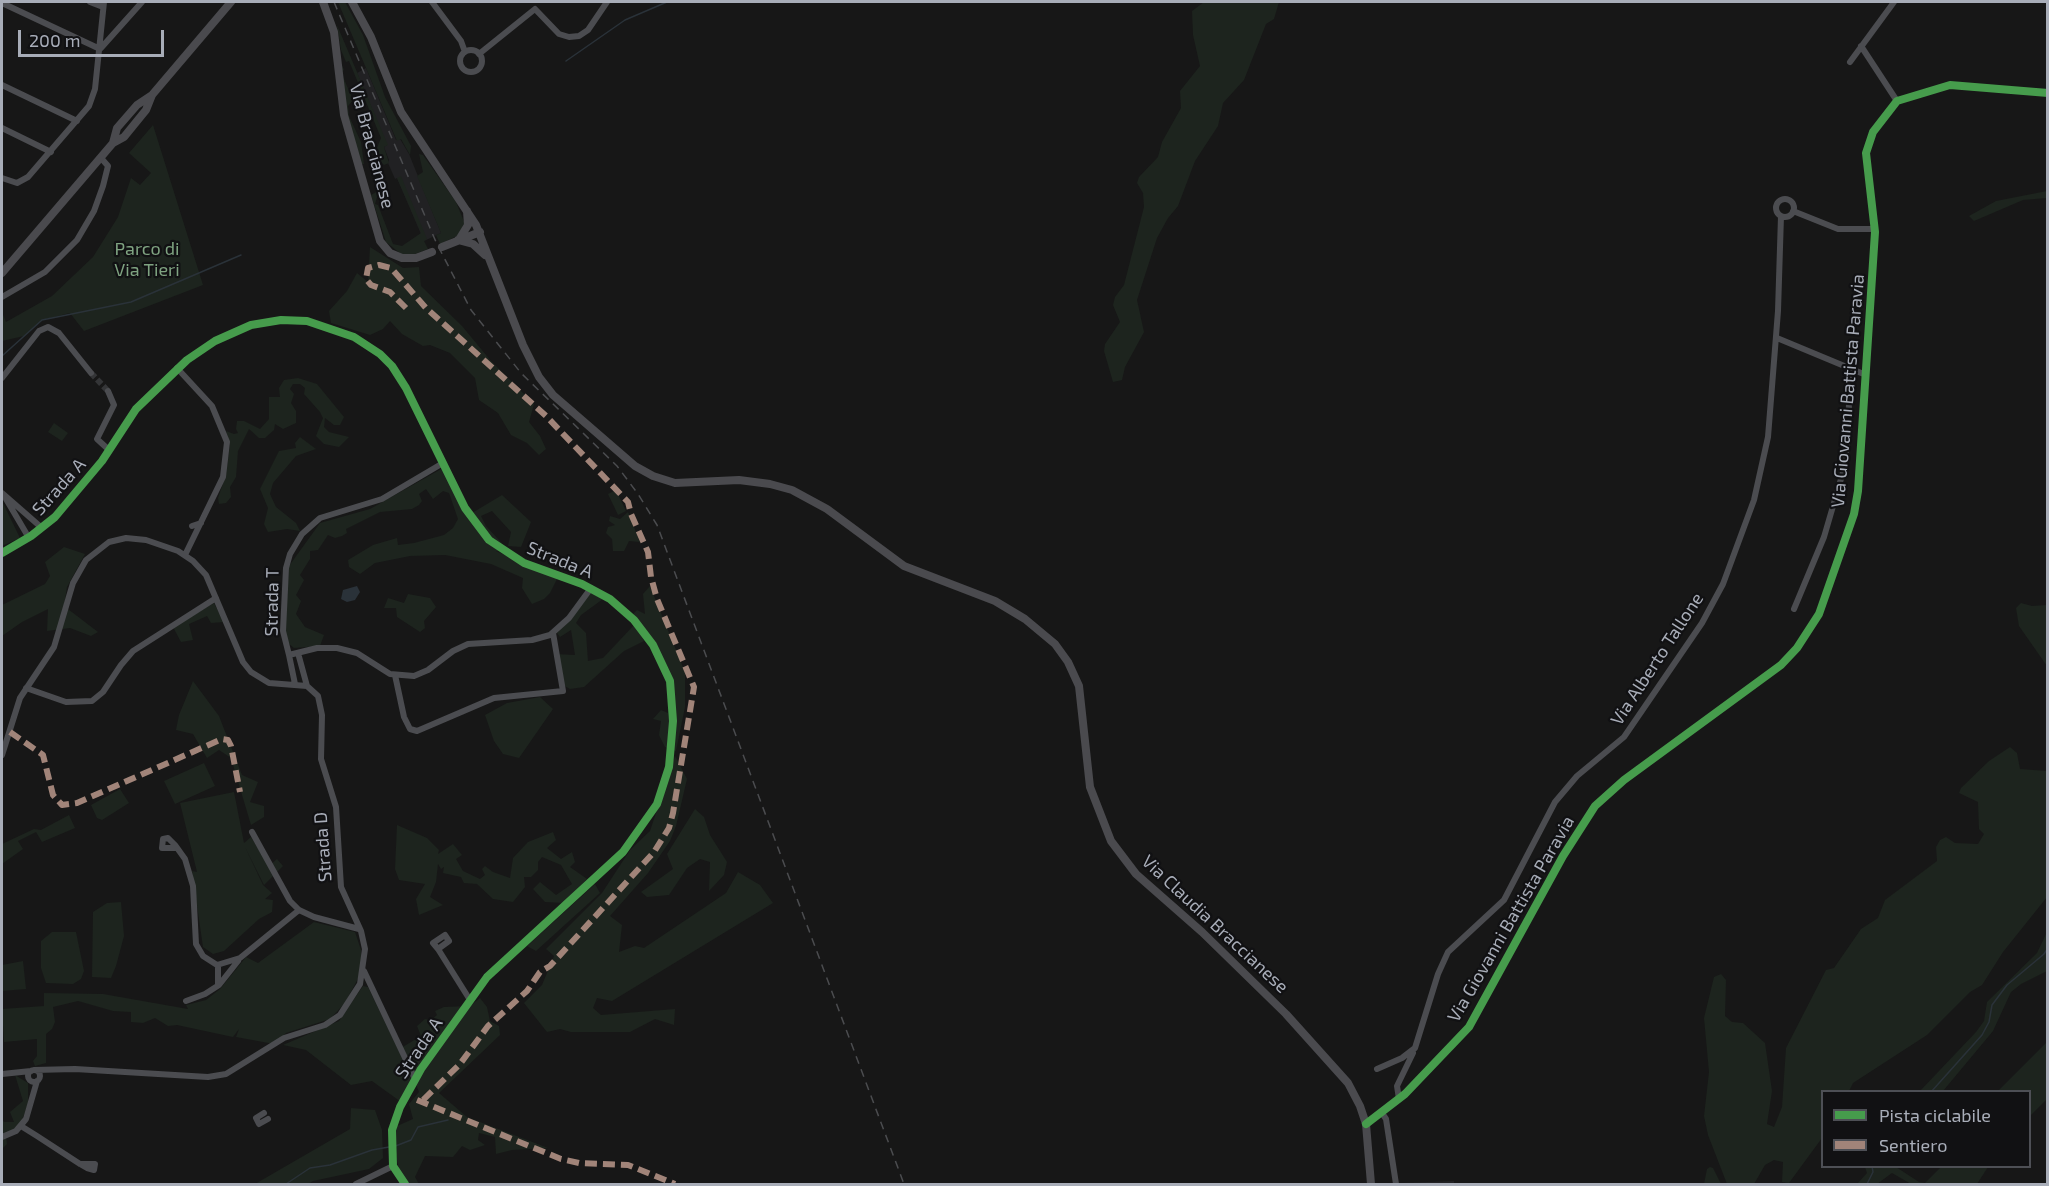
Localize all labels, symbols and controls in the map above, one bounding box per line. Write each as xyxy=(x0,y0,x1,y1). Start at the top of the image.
scale bar xyxy=(21,18,166,56)
text: 200 m xyxy=(29,29,81,51)
street label: Via Braccianese xyxy=(345,81,399,211)
park label: Parco di Via Tieri xyxy=(114,238,180,280)
street label: Via Giovanni Battista Paravia xyxy=(1827,273,1869,509)
street label: Strada A xyxy=(28,454,90,520)
street label: Strada A xyxy=(524,537,596,583)
street label: Strada T xyxy=(261,568,283,636)
street label: Via Alberto Tallone xyxy=(1606,589,1708,729)
street label: Strada D xyxy=(310,811,336,883)
street label: Via Giovanni Battista Paravia xyxy=(1443,812,1579,1026)
street label: Via Claudia Braccianese xyxy=(1137,850,1293,998)
street label: Strada A xyxy=(391,1013,447,1083)
legend xyxy=(1821,1090,2031,1168)
text: Pista ciclabile xyxy=(1879,1104,1991,1126)
text: Sentiero xyxy=(1879,1134,1947,1156)

